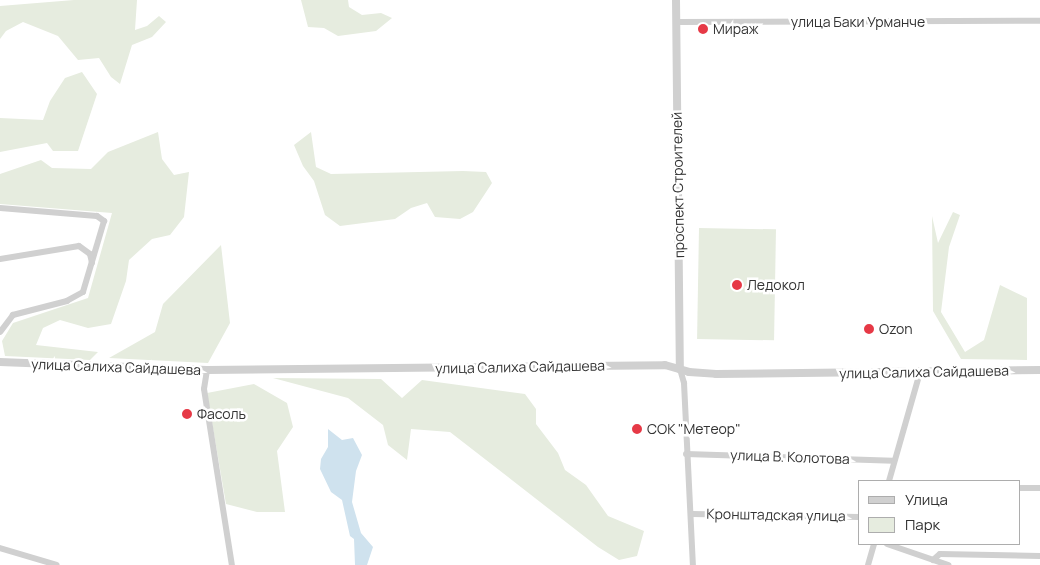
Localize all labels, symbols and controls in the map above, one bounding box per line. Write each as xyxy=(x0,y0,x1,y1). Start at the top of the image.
street label: улица Баки Урманче xyxy=(791,14,925,30)
place label: Мираж xyxy=(713,21,759,37)
marker: Мираж xyxy=(697,23,709,35)
street label: проспект Строителей xyxy=(668,112,688,258)
place label: Ледокол xyxy=(747,277,805,293)
marker: Ледокол xyxy=(731,279,743,291)
place label: Ozon xyxy=(879,321,913,337)
marker: Ozon xyxy=(863,323,875,335)
street label: улица Салиха Сайдашева xyxy=(31,356,201,378)
street label: улица Салиха Сайдашева xyxy=(435,357,605,377)
street label: улица Салиха Сайдашева xyxy=(839,362,1009,382)
place label: Фасоль xyxy=(197,406,246,422)
marker: Фасоль xyxy=(181,408,193,420)
place label: СОК "Метеор" xyxy=(647,421,741,437)
marker: СОК "Метеор" xyxy=(631,423,643,435)
street label: улица В. Колотова xyxy=(730,447,850,467)
legend xyxy=(858,480,1020,545)
text: Улица xyxy=(905,489,948,510)
street label: Кронштадская улица xyxy=(706,505,846,525)
text: Парк xyxy=(905,514,940,535)

